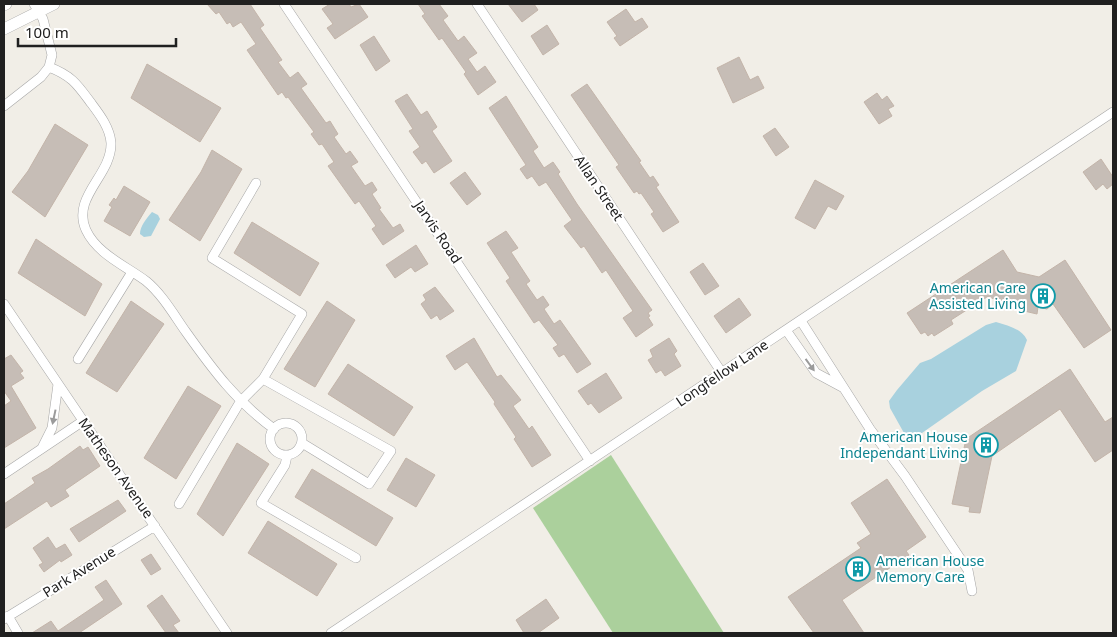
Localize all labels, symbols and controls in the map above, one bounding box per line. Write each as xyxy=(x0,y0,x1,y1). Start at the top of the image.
scale bar xyxy=(18,15,175,47)
text: 100 m xyxy=(25,22,69,42)
street label: Allan Street xyxy=(570,151,628,224)
street label: Jarvis Road xyxy=(409,195,466,267)
place label: American Care Assisted Living xyxy=(929,278,1026,313)
building icon: American Care Assisted Living xyxy=(1030,283,1056,309)
street label: Longfellow Lane xyxy=(672,335,772,411)
one-way arrow xyxy=(805,358,815,372)
one-way arrow xyxy=(50,410,58,425)
street label: Matheson Avenue xyxy=(75,414,158,522)
place label: American House Independant Living xyxy=(840,427,968,462)
building icon: American House Independant Living xyxy=(973,432,999,458)
street label: Park Avenue xyxy=(39,542,119,601)
place label: American House Memory Care xyxy=(876,551,984,586)
building icon: American House Memory Care xyxy=(845,556,871,582)

